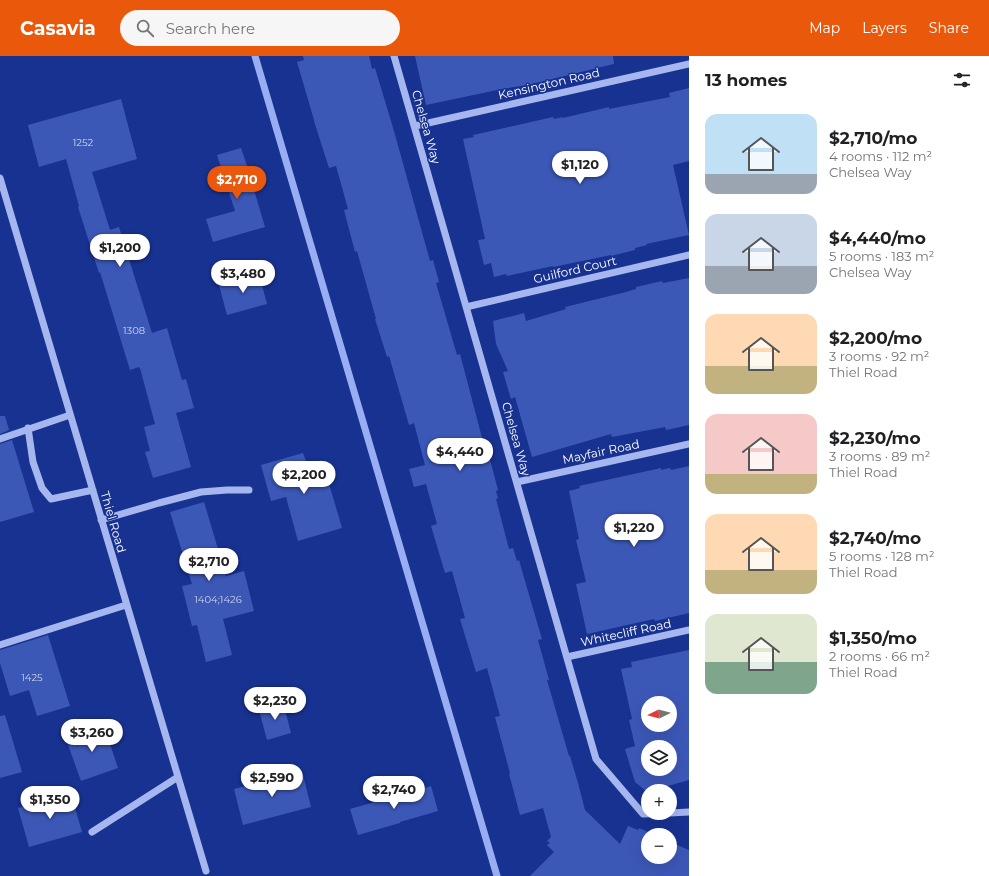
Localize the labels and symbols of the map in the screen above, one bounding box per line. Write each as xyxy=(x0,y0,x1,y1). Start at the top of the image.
street label: Kensington Road xyxy=(497,65,601,102)
street label: Chelsea Way xyxy=(409,88,444,166)
house number: 1252 xyxy=(73,136,94,149)
pin: $1,120 xyxy=(547,151,613,185)
pin: $2,710 xyxy=(204,166,270,200)
pin: $1,200 xyxy=(87,234,153,268)
street label: Guilford Court xyxy=(532,253,618,286)
pin: $3,480 xyxy=(210,260,276,294)
house number: 1308 xyxy=(123,324,145,337)
street label: Chelsea Way xyxy=(499,400,534,478)
street label: Mayfair Road xyxy=(561,436,641,467)
pin: $4,440 xyxy=(427,438,493,472)
pin: $2,200 xyxy=(271,461,337,495)
street label: Thiel Road xyxy=(98,489,129,554)
pin: $1,220 xyxy=(601,514,667,548)
pin: $2,710 xyxy=(176,548,242,582)
house number: 1404;1426 xyxy=(194,593,242,606)
street label: Whitecliff Road xyxy=(579,616,672,649)
house number: 1425 xyxy=(21,671,43,684)
pin: $2,230 xyxy=(242,687,308,721)
north arrow xyxy=(641,696,677,732)
pin: $3,260 xyxy=(59,719,125,753)
pin: $2,590 xyxy=(239,764,305,798)
pin: $2,740 xyxy=(361,776,427,810)
pin: $1,350 xyxy=(17,786,83,820)

